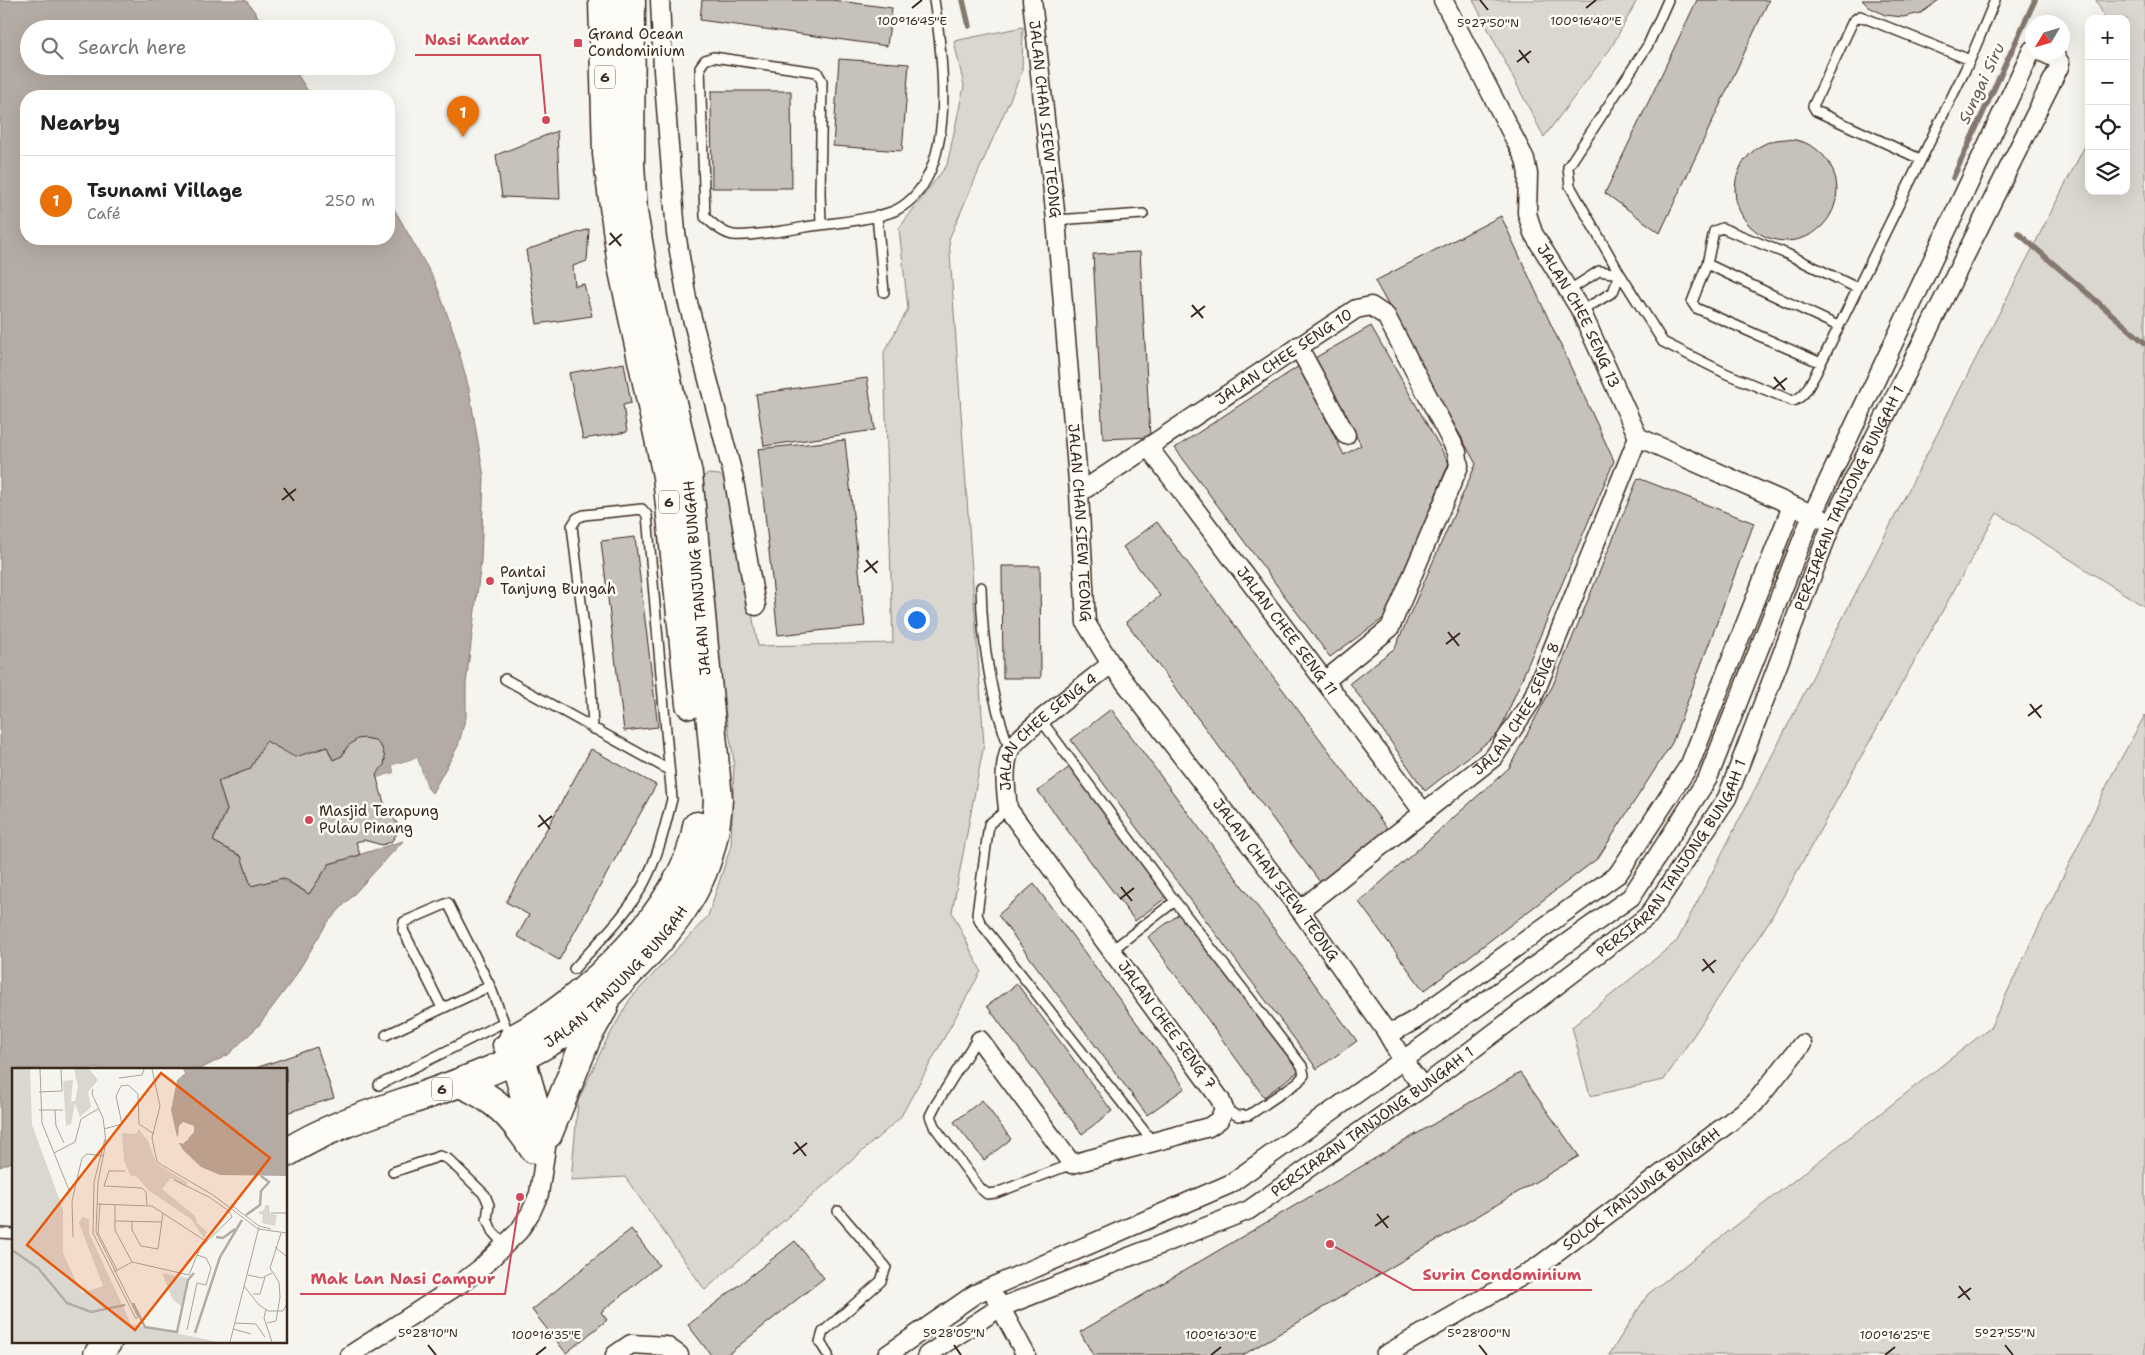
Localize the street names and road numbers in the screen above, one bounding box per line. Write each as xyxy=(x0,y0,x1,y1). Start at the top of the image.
street label: JALAN CHAN SIEW TEONG xyxy=(1024,19,1066,219)
road number: 6 xyxy=(595,66,615,88)
street label: JALAN CHEE SENG 13 xyxy=(1532,240,1624,391)
street label: JALAN CHEE SENG 10 xyxy=(1212,304,1356,410)
street label: PERSIARAN TANJONG BUNGAH 1 xyxy=(1789,382,1909,614)
street label: JALAN CHAN SIEW TEONG xyxy=(1063,423,1096,622)
street label: JALAN TANJUNG BUNGAH xyxy=(679,480,715,676)
road number: 6 xyxy=(659,491,679,514)
street label: JALAN CHEE SENG 11 xyxy=(1232,563,1342,699)
street label: JALAN CHEE SENG 8 xyxy=(1469,639,1564,780)
street label: JALAN CHEE SENG 4 xyxy=(995,668,1102,792)
street label: PERSIARAN TANJONG BUNGAH 1 xyxy=(1592,757,1751,962)
street label: JALAN CHAN SIEW TEONG xyxy=(1208,794,1343,965)
street label: JALAN TANJUNG BUNGAH xyxy=(541,902,692,1053)
street label: JALAN CHEE SENG 7 xyxy=(1114,957,1220,1093)
street label: PERSIARAN TANJONG BUNGAH 1 xyxy=(1267,1042,1478,1202)
road number: 6 xyxy=(432,1078,452,1100)
street label: SOLOK TANJUNG BUNGAH xyxy=(1558,1123,1724,1255)

